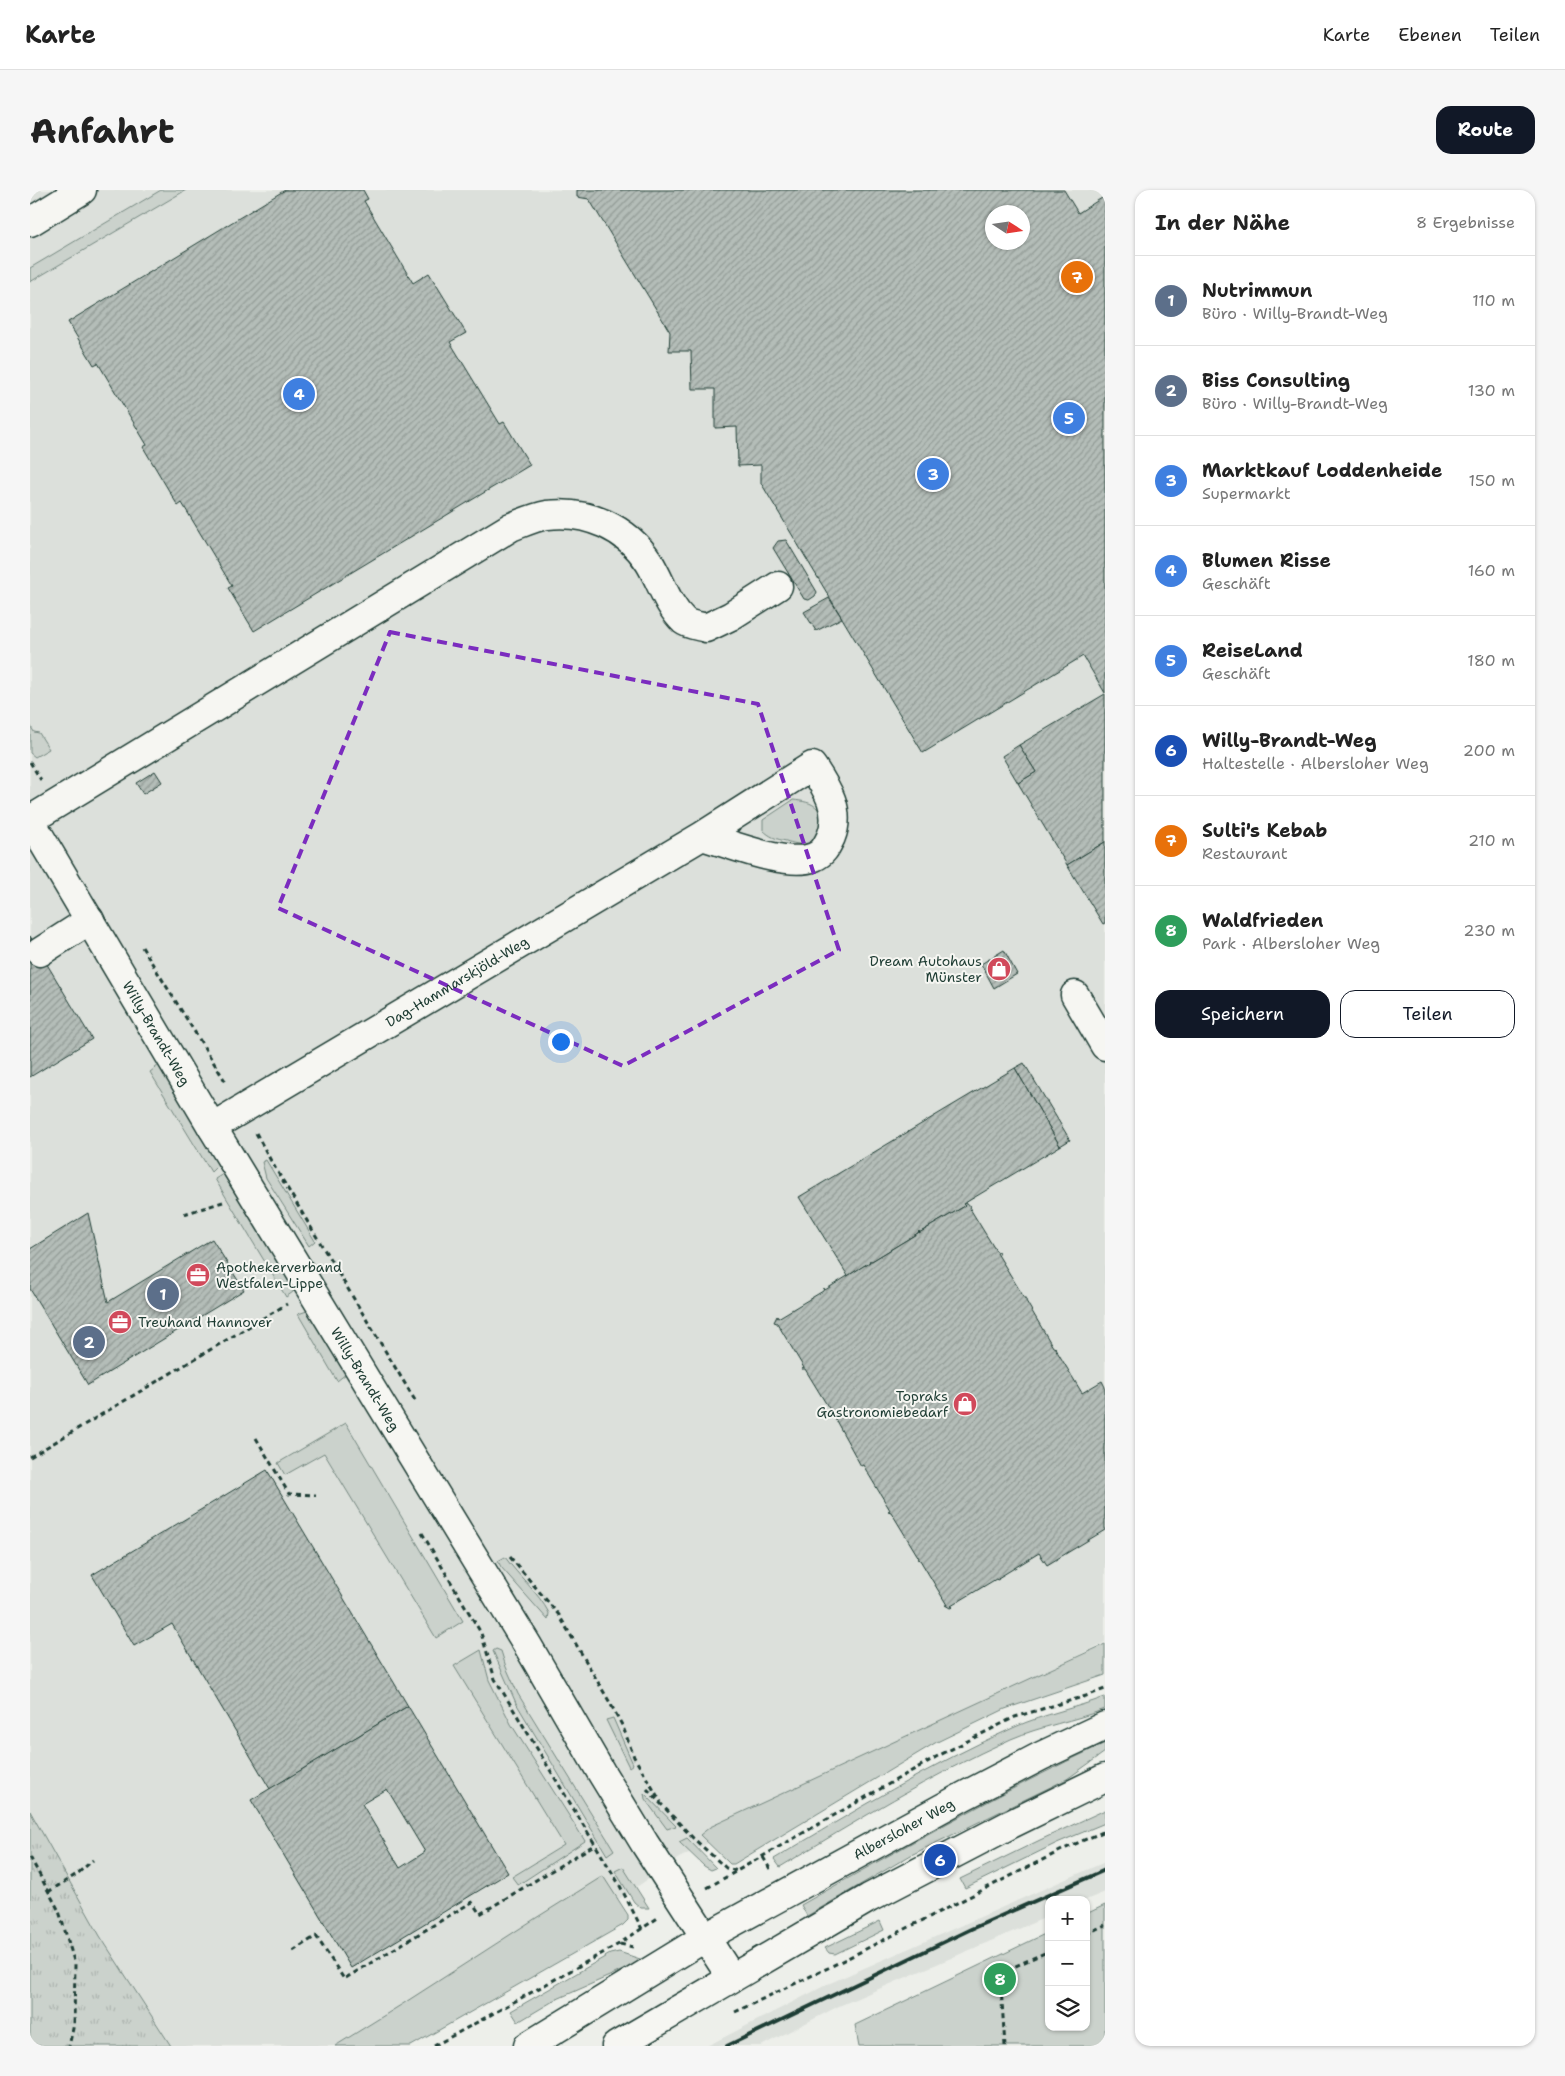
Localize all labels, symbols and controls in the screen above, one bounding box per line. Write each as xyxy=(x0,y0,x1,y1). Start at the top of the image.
text: Karte xyxy=(25,19,96,51)
text: Karte xyxy=(1323,23,1370,47)
text: Ebenen xyxy=(1398,23,1462,47)
text: Teilen xyxy=(1490,23,1540,47)
button: Route xyxy=(1436,106,1535,154)
text: Anfahrt xyxy=(30,107,174,154)
north arrow xyxy=(985,205,1030,250)
text: In der Nähe xyxy=(1155,209,1290,237)
text: 8 Ergebnisse xyxy=(1416,212,1515,233)
pin: 7 xyxy=(1061,258,1093,296)
text: Nutrimmun xyxy=(1202,278,1312,303)
text: 1 xyxy=(1167,290,1175,311)
text: 110 m xyxy=(1472,290,1515,311)
text: Büro · Willy-Brandt-Weg xyxy=(1202,303,1388,324)
text: Biss Consulting xyxy=(1202,368,1350,393)
pin: 4 xyxy=(283,375,315,413)
text: 2 xyxy=(1165,380,1177,401)
text: 130 m xyxy=(1468,380,1515,401)
text: Büro · Willy-Brandt-Weg xyxy=(1202,393,1388,414)
pin: 5 xyxy=(1053,399,1085,437)
pin: 3 xyxy=(917,455,949,493)
text: Marktkauf Loddenheide xyxy=(1202,458,1442,483)
text: 3 xyxy=(1165,470,1177,491)
text: 150 m xyxy=(1468,470,1515,491)
text: Supermarkt xyxy=(1202,483,1291,504)
text: Blumen Risse xyxy=(1202,548,1331,573)
text: 4 xyxy=(1165,560,1177,581)
text: 160 m xyxy=(1468,560,1515,581)
text: Geschäft xyxy=(1202,573,1271,594)
text: ReiseLand xyxy=(1202,638,1303,663)
text: 5 xyxy=(1166,650,1176,671)
text: 180 m xyxy=(1467,650,1515,671)
text: Geschäft xyxy=(1202,663,1271,684)
text: Willy-Brandt-Weg xyxy=(1202,728,1376,753)
text: 6 xyxy=(1165,740,1177,761)
text: 200 m xyxy=(1463,740,1515,761)
text: Haltestelle · Albersloher Weg xyxy=(1202,753,1429,774)
text: Sulti's Kebab xyxy=(1202,818,1327,843)
text: 7 xyxy=(1165,830,1177,851)
text: 210 m xyxy=(1468,830,1515,851)
text: Restaurant xyxy=(1202,843,1288,864)
text: Waldfrieden xyxy=(1202,908,1324,933)
text: 8 xyxy=(1165,920,1177,941)
text: 230 m xyxy=(1463,920,1515,941)
street label: Dag-Hammarskjöld-Weg xyxy=(382,932,532,1031)
text: Park · Albersloher Weg xyxy=(1202,933,1380,954)
place label: Dream Autohaus Münster xyxy=(870,952,982,986)
shop icon: Dream Autohaus Münster xyxy=(986,956,1012,982)
street label: Willy-Brandt-Weg xyxy=(118,978,194,1089)
button: Speichern xyxy=(1155,990,1330,1038)
button: Teilen xyxy=(1340,990,1515,1038)
your location xyxy=(548,1029,574,1055)
place label: Apothekerverband Westfalen-Lippe xyxy=(216,1258,342,1292)
office icon: Apothekerverband Westfalen-Lippe xyxy=(185,1262,211,1288)
pin: 1 xyxy=(147,1275,179,1313)
office icon: Treuhand Hannover xyxy=(107,1309,133,1335)
place label: Treuhand Hannover xyxy=(138,1313,273,1331)
pin: 2 xyxy=(73,1323,105,1361)
street label: Willy-Brandt-Weg xyxy=(327,1324,404,1434)
place label: Topraks Gastronomiebedarf xyxy=(817,1387,949,1421)
shop icon: Topraks Gastronomiebedarf xyxy=(952,1391,978,1417)
street label: Albersloher Weg xyxy=(850,1794,957,1864)
pin: 6 xyxy=(924,1841,956,1879)
map controls xyxy=(1045,1896,1090,2031)
button: + xyxy=(1045,1896,1090,1941)
button: − xyxy=(1045,1941,1090,1986)
pin: 8 xyxy=(984,1960,1016,1998)
button: layers xyxy=(1045,1986,1090,2031)

